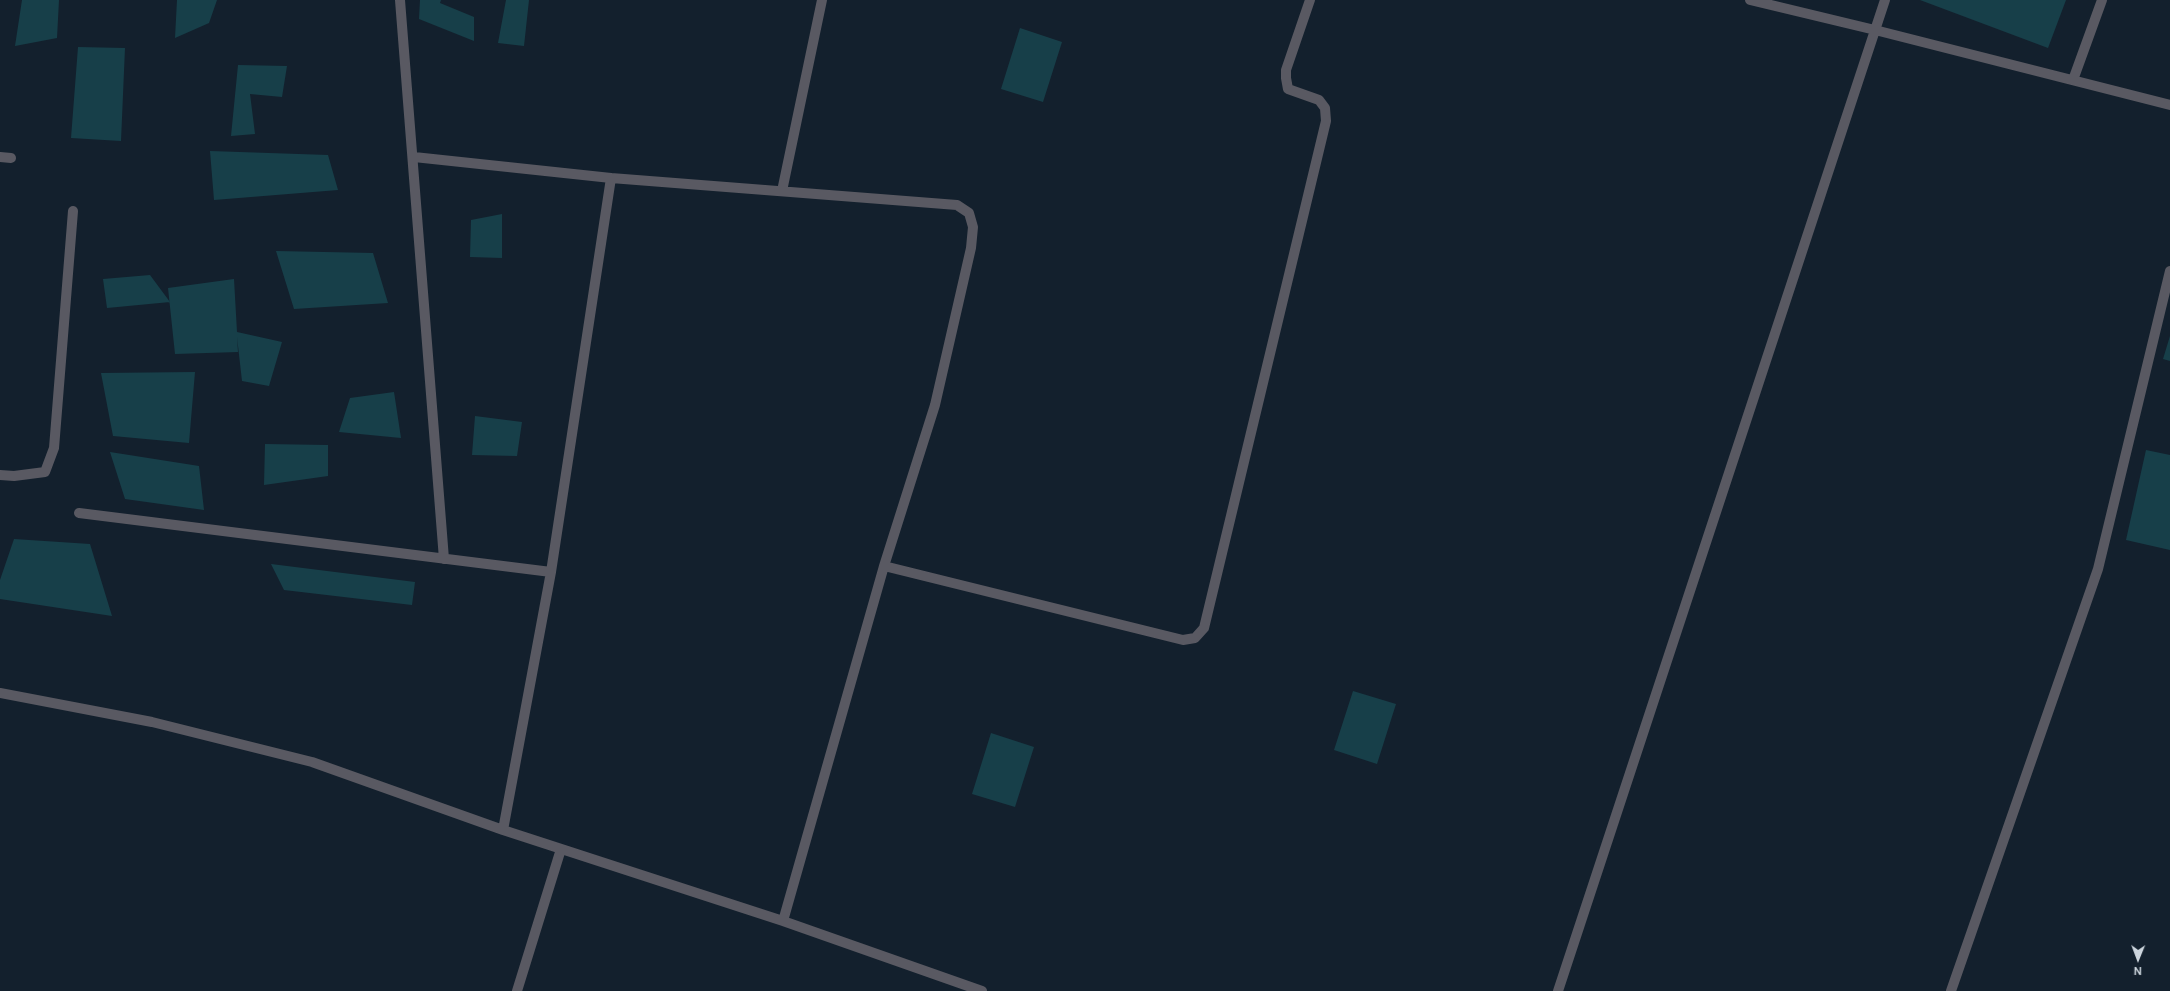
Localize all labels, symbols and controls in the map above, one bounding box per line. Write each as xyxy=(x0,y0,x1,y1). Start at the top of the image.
north arrow xyxy=(2118,939,2158,979)
text: N xyxy=(2134,964,2142,978)

